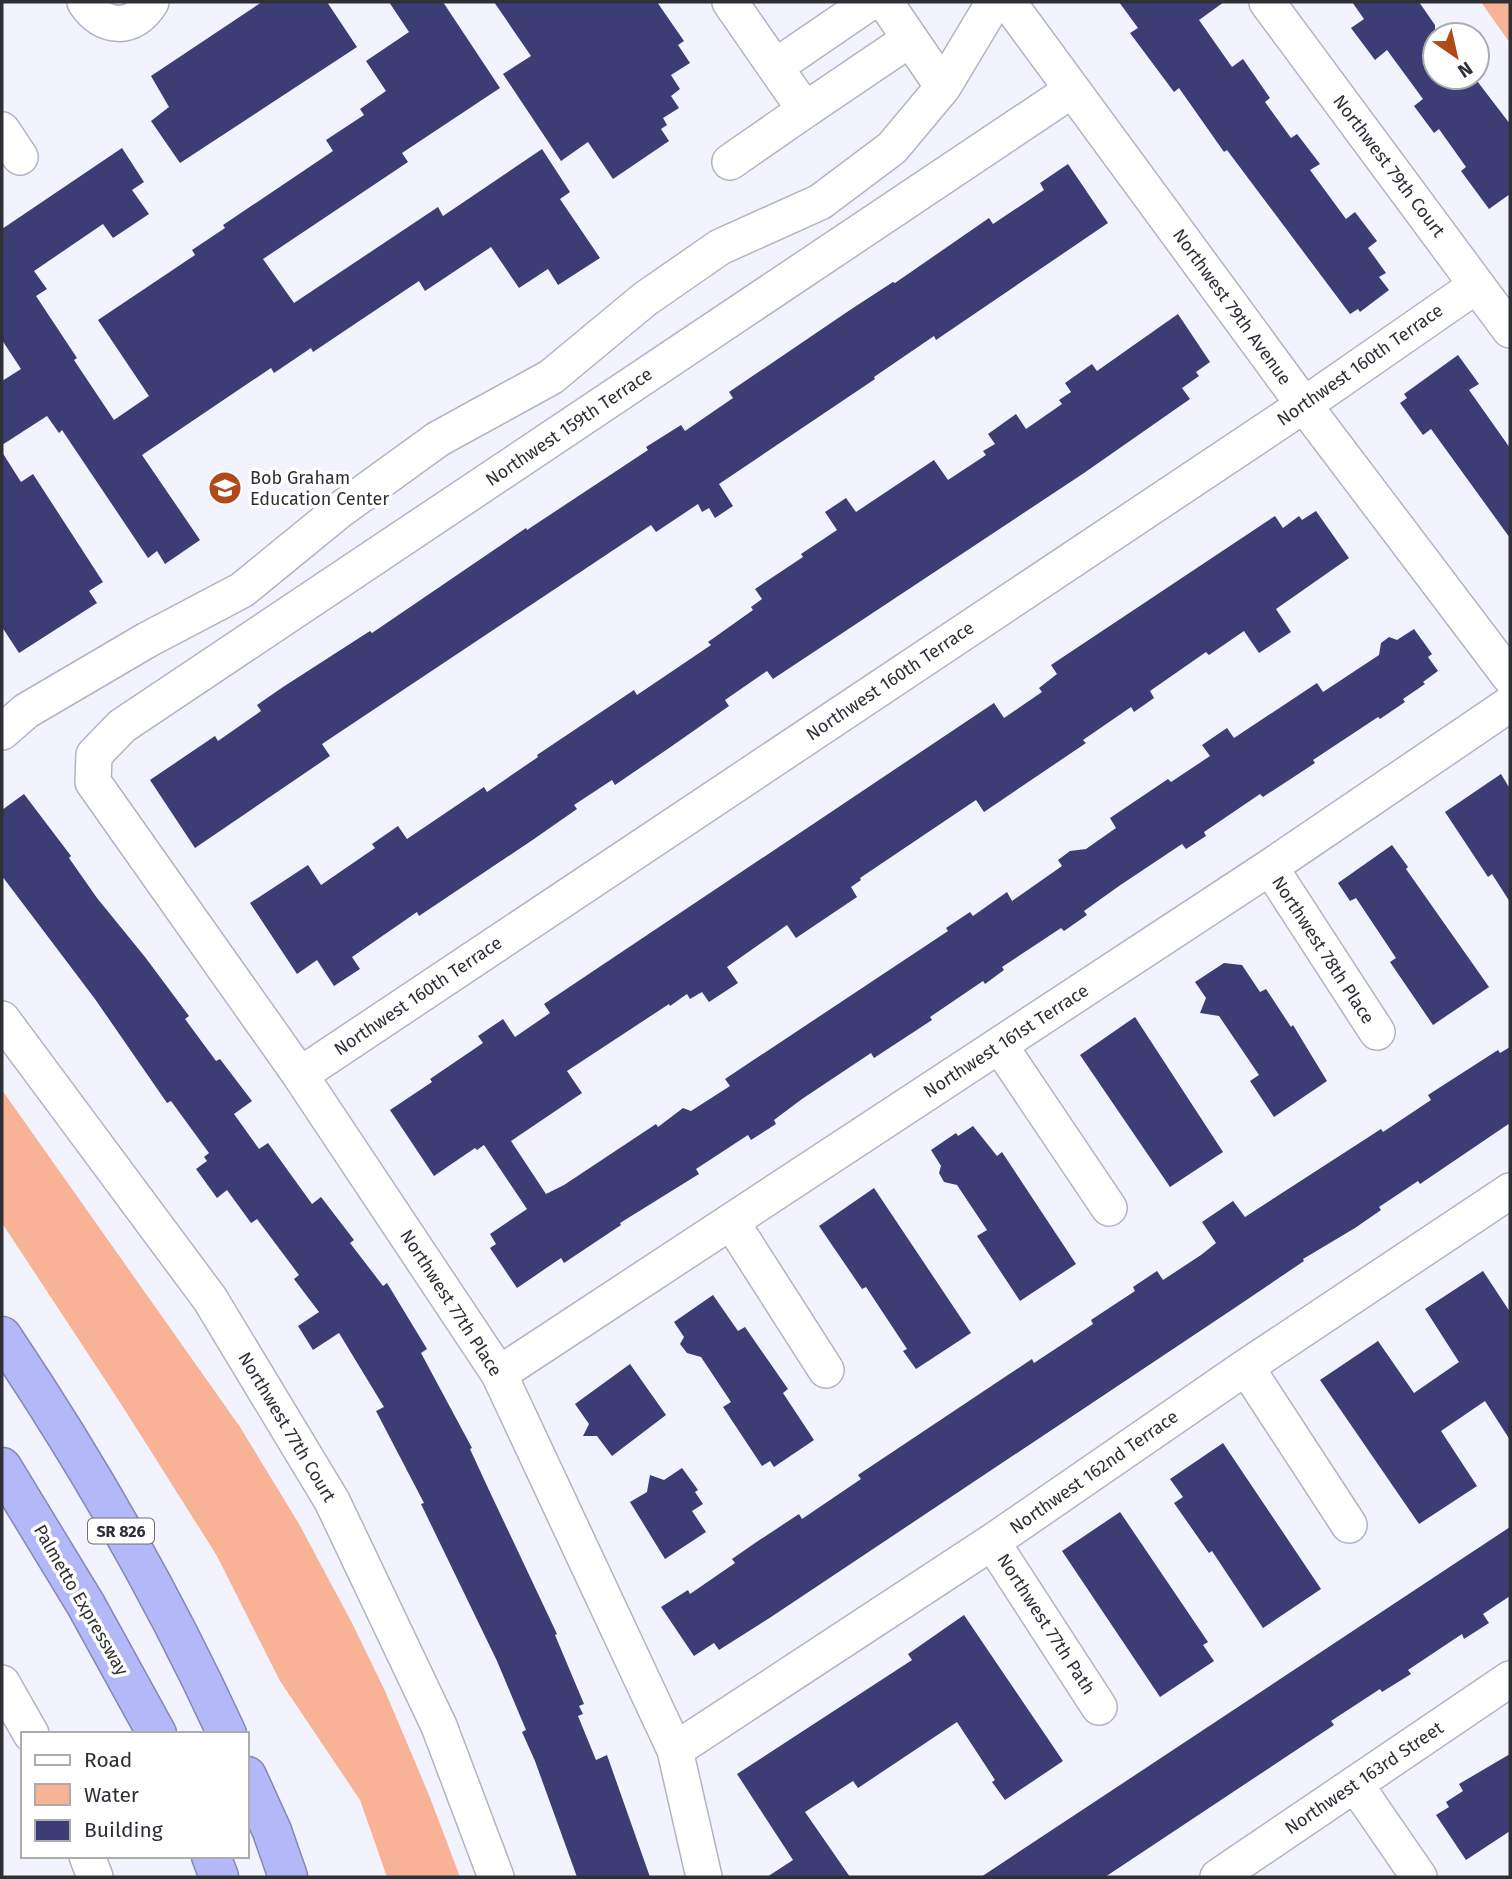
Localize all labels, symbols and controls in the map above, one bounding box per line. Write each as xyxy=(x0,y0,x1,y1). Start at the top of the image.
north arrow xyxy=(1421,21,1491,91)
text: N xyxy=(1454,57,1477,83)
street label: Northwest 79th Court xyxy=(1328,91,1450,242)
street label: Northwest 79th Avenue xyxy=(1168,225,1296,389)
street label: Northwest 160th Terrace xyxy=(1273,299,1447,431)
street label: Northwest 159th Terrace xyxy=(481,363,657,491)
place label: Bob Graham Education Center xyxy=(250,467,389,510)
school or university icon: Bob Graham Education Center xyxy=(206,469,244,507)
street label: Northwest 160th Terrace xyxy=(802,617,978,745)
street label: Northwest 78th Place xyxy=(1267,872,1379,1028)
street label: Northwest 160th Terrace xyxy=(330,932,506,1060)
street label: Northwest 161st Terrace xyxy=(919,979,1093,1103)
street label: Northwest 77th Place xyxy=(395,1226,507,1380)
street label: Northwest 77th Court xyxy=(233,1348,341,1506)
street label: Northwest 162nd Terrace xyxy=(1006,1405,1182,1539)
road number: SR 826 xyxy=(88,1518,154,1544)
street label: Palmetto Expressway xyxy=(29,1521,133,1679)
street label: Northwest 77th Path xyxy=(992,1550,1100,1698)
street label: Northwest 163rd Street xyxy=(1281,1717,1448,1839)
legend xyxy=(21,1732,248,1858)
text: Road xyxy=(84,1747,132,1773)
text: Water xyxy=(84,1782,139,1808)
text: Building xyxy=(84,1817,163,1843)

